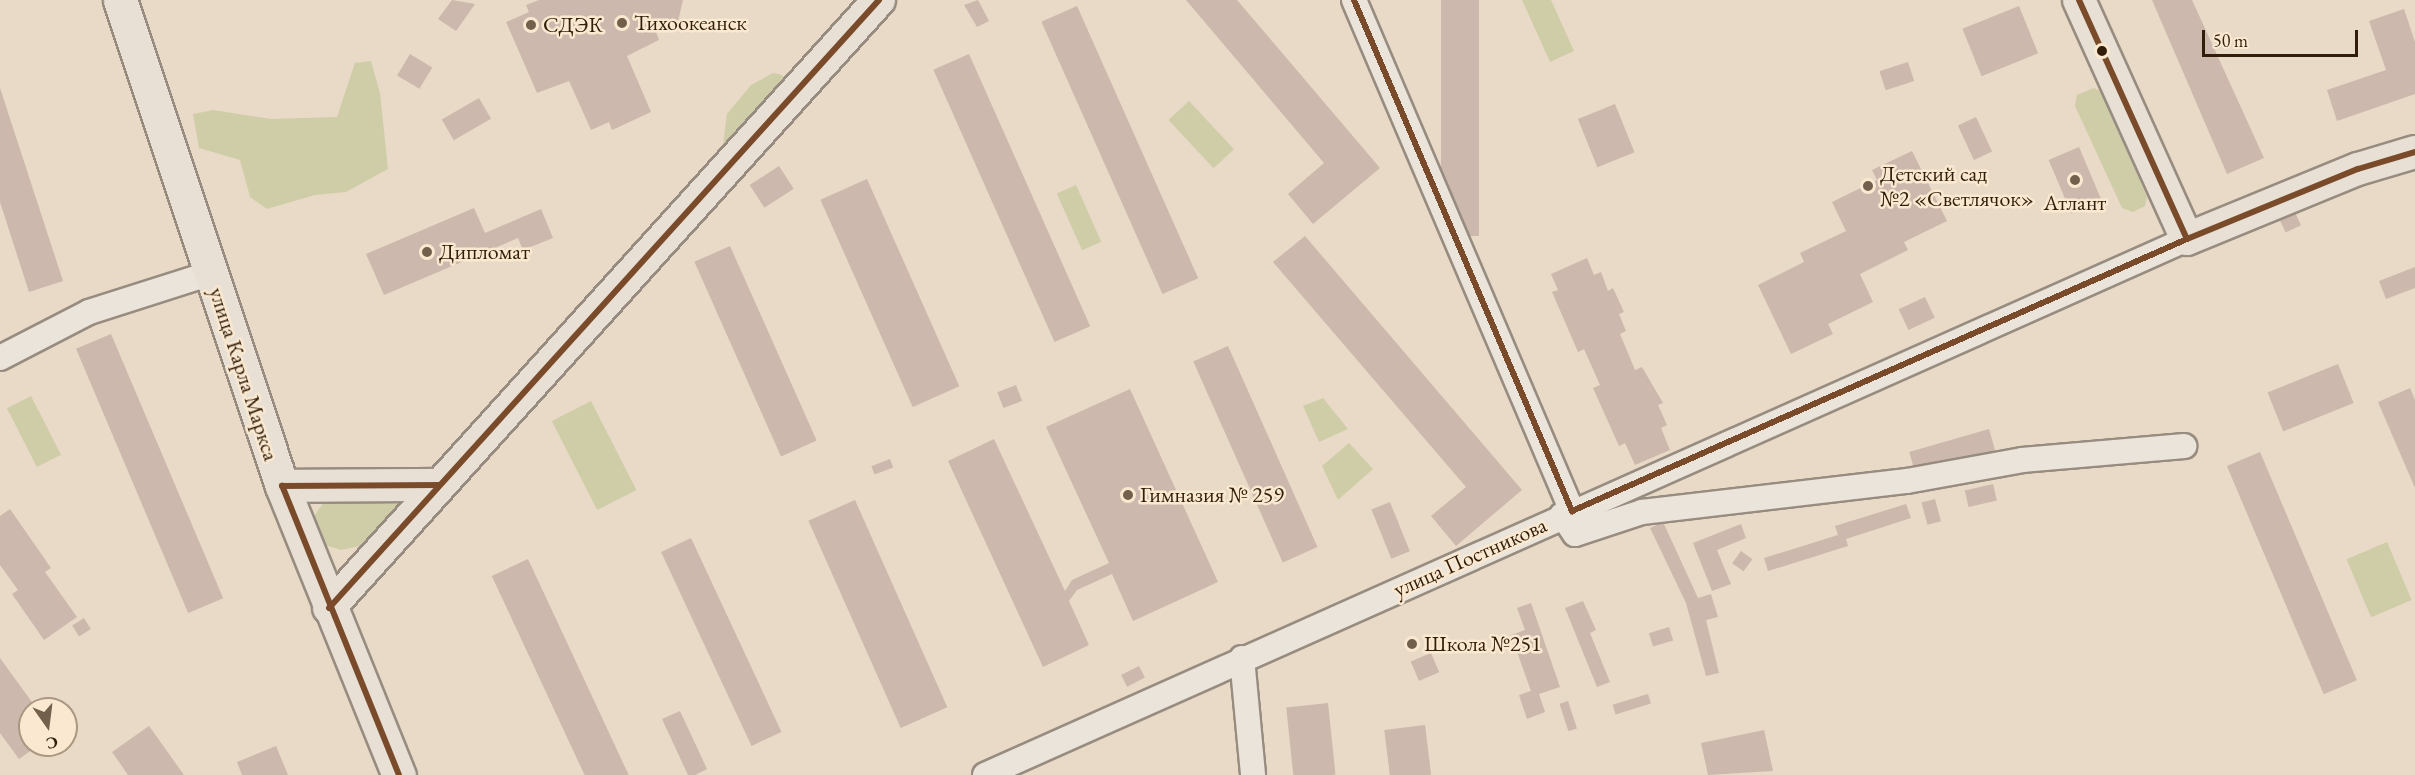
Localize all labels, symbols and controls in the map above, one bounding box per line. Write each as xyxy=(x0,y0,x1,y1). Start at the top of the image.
place label: Тихоокеанск xyxy=(634,10,747,36)
place label: СДЭК xyxy=(543,12,603,38)
marker: Тихоокеанск xyxy=(615,16,629,30)
marker: СДЭК xyxy=(524,18,538,32)
scale bar xyxy=(2205,18,2361,56)
text: 50 m xyxy=(2213,29,2248,52)
unlabelled marker xyxy=(2096,45,2108,57)
place label: Детский сад №2 «Светлячок» xyxy=(1880,160,2034,212)
marker: Атлант xyxy=(2068,173,2082,187)
marker: Детский сад №2 «Светлячок» xyxy=(1861,179,1875,193)
place label: Атлант xyxy=(2044,190,2106,216)
place label: Дипломат xyxy=(439,239,530,265)
marker: Дипломат xyxy=(420,245,434,259)
street label: улица Карла Маркса xyxy=(204,284,284,464)
place label: Гимназия № 259 xyxy=(1140,482,1284,508)
marker: Гимназия № 259 xyxy=(1121,488,1135,502)
street label: улица Постникова xyxy=(1389,511,1551,603)
place label: Школа №251 xyxy=(1424,631,1542,657)
marker: Школа №251 xyxy=(1405,637,1419,651)
north arrow xyxy=(18,697,78,757)
text: С xyxy=(44,731,60,755)

